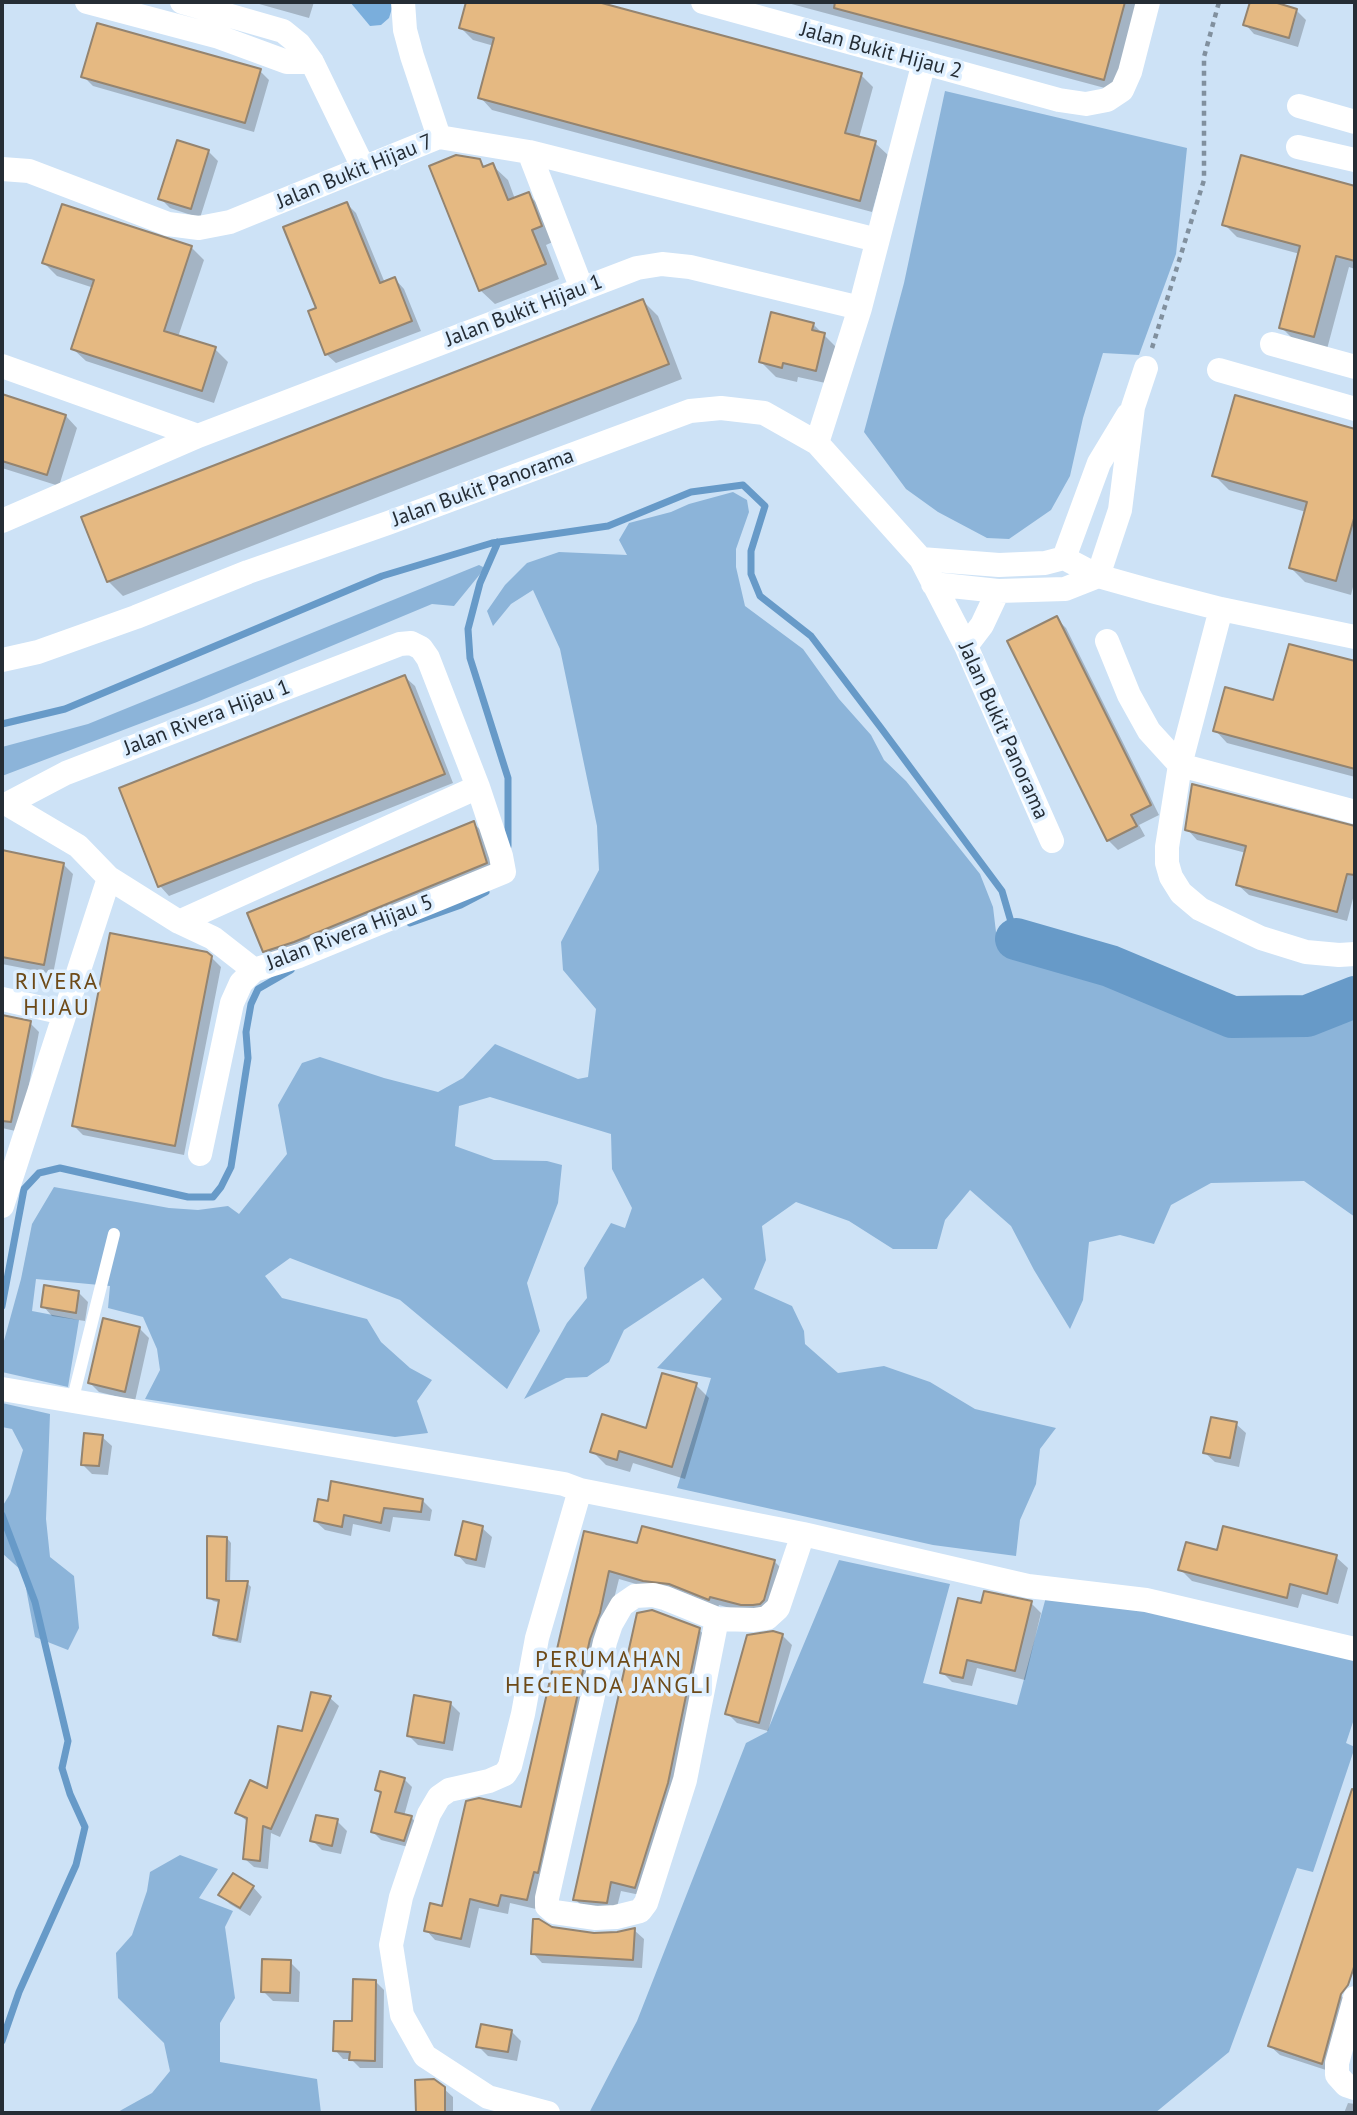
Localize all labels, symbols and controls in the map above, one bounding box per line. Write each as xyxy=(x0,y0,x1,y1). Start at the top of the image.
street label: Jalan Bukit Hijau 2 xyxy=(797,17,965,85)
street label: Jalan Bukit Hijau 7 xyxy=(273,129,437,215)
street label: Jalan Bukit Hijau 1 xyxy=(442,269,606,353)
street label: Jalan Bukit Panorama xyxy=(389,443,577,533)
street label: Jalan Bukit Panorama xyxy=(953,638,1053,824)
street label: Jalan Rivera Hijau 1 xyxy=(120,675,294,761)
street label: Jalan Rivera Hijau 5 xyxy=(263,890,437,976)
district label: RIVERA HIJAU xyxy=(16,968,98,1022)
district label: PERUMAHAN HECIENDA JANGLI xyxy=(507,1646,711,1700)

